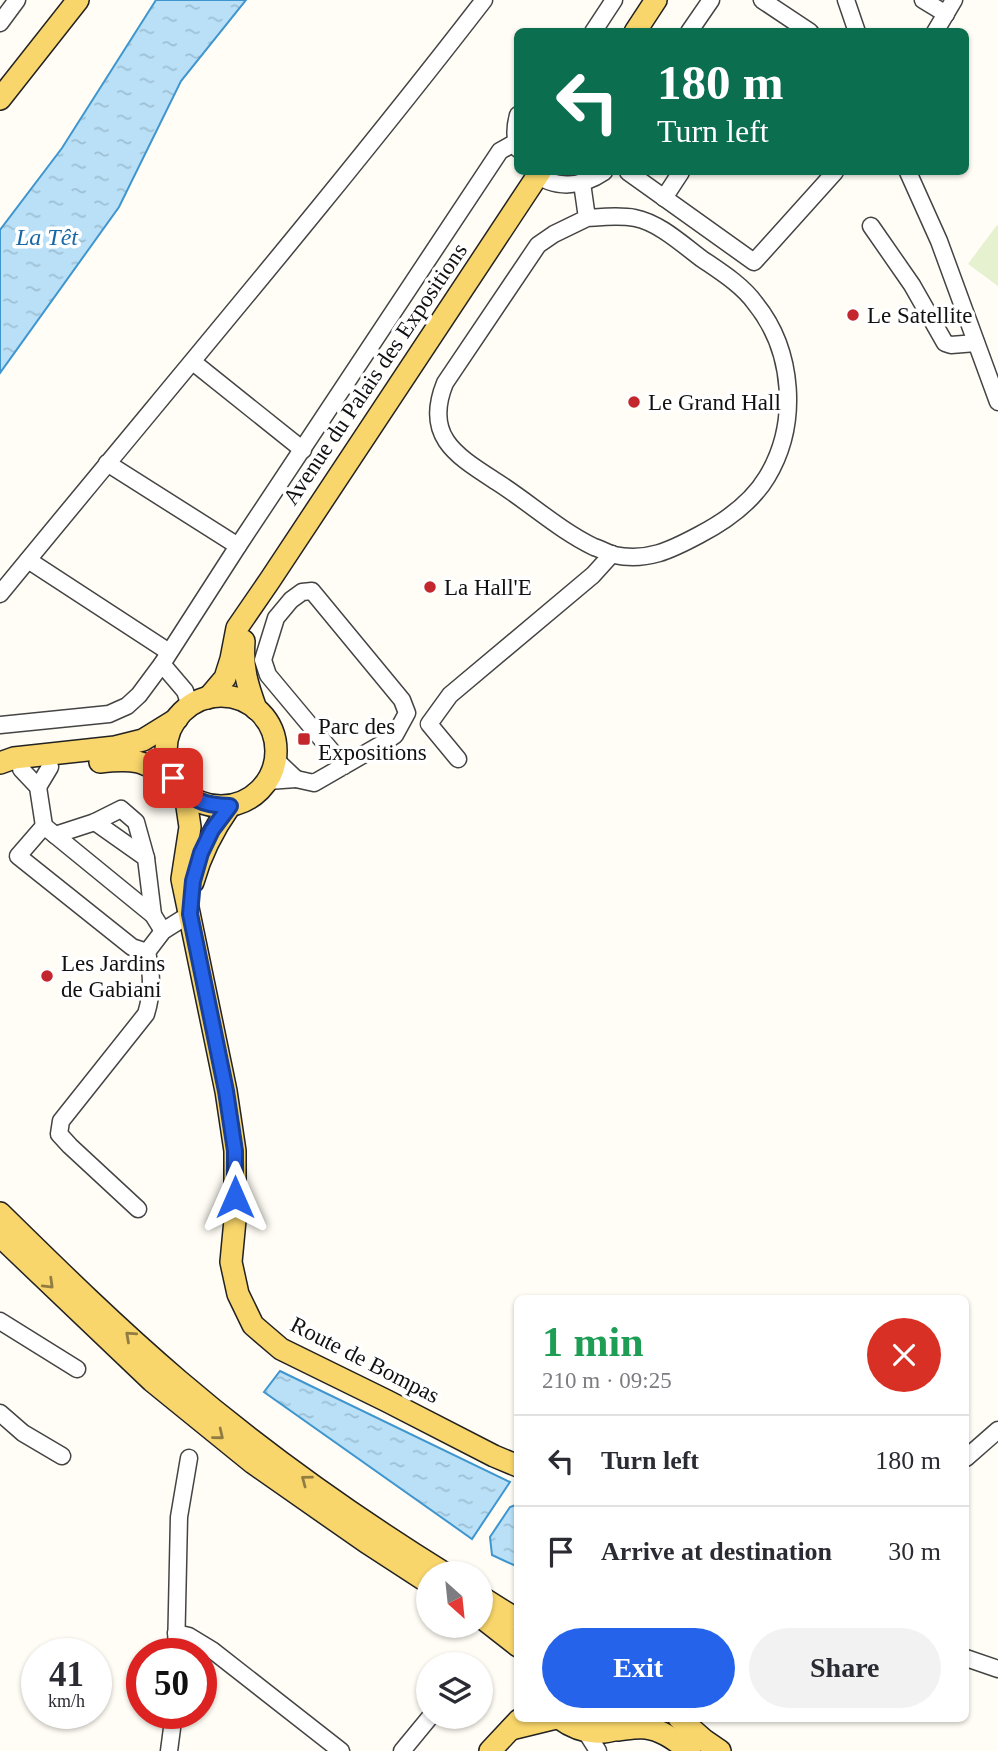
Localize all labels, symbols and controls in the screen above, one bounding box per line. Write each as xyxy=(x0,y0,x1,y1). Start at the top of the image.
text: 180 m xyxy=(657,55,784,110)
icon: left xyxy=(542,56,633,147)
text: Turn left xyxy=(657,113,769,149)
water label: La Têt xyxy=(15,224,79,250)
street label: Avenue du Palais des Expositions xyxy=(278,238,472,510)
place label: Le Satellite xyxy=(867,303,972,328)
marker: Le Satellite xyxy=(845,307,861,323)
place label: Le Grand Hall xyxy=(648,390,781,415)
marker: Le Grand Hall xyxy=(626,394,642,410)
place label: La Hall'E xyxy=(444,575,532,600)
marker: La Hall'E xyxy=(422,579,438,595)
place label: Parc des Expositions xyxy=(318,714,427,765)
marker: Parc des Expositions xyxy=(296,731,312,747)
pin xyxy=(143,748,203,808)
icon: arrive xyxy=(154,759,192,797)
place label: Les Jardins de Gabiani xyxy=(61,951,165,1002)
marker: Les Jardins de Gabiani xyxy=(39,968,55,984)
position arrow xyxy=(198,1160,272,1234)
one-way arrow xyxy=(41,1275,54,1288)
street label: Route de Bompas xyxy=(286,1312,444,1408)
button: close xyxy=(867,1318,941,1392)
text: 1 min xyxy=(542,1319,644,1365)
one-way arrow xyxy=(125,1332,138,1345)
text: 210 m · 09:25 xyxy=(542,1368,672,1393)
one-way arrow xyxy=(210,1427,223,1439)
icon: left xyxy=(542,1442,580,1480)
text: Turn left xyxy=(601,1446,699,1475)
text: 180 m xyxy=(875,1446,941,1475)
one-way arrow xyxy=(301,1476,314,1488)
icon: arrive xyxy=(542,1533,580,1571)
text: Arrive at destination xyxy=(601,1537,832,1566)
text: 30 m xyxy=(888,1537,941,1566)
north arrow xyxy=(416,1561,494,1638)
map controls xyxy=(416,1561,493,1729)
button: Exit xyxy=(542,1628,735,1708)
button: Share xyxy=(749,1628,941,1708)
speed limit sign: 50 xyxy=(126,1638,217,1729)
button: layers xyxy=(416,1652,493,1729)
text: 41 xyxy=(49,1655,84,1694)
text: km/h xyxy=(48,1691,85,1711)

